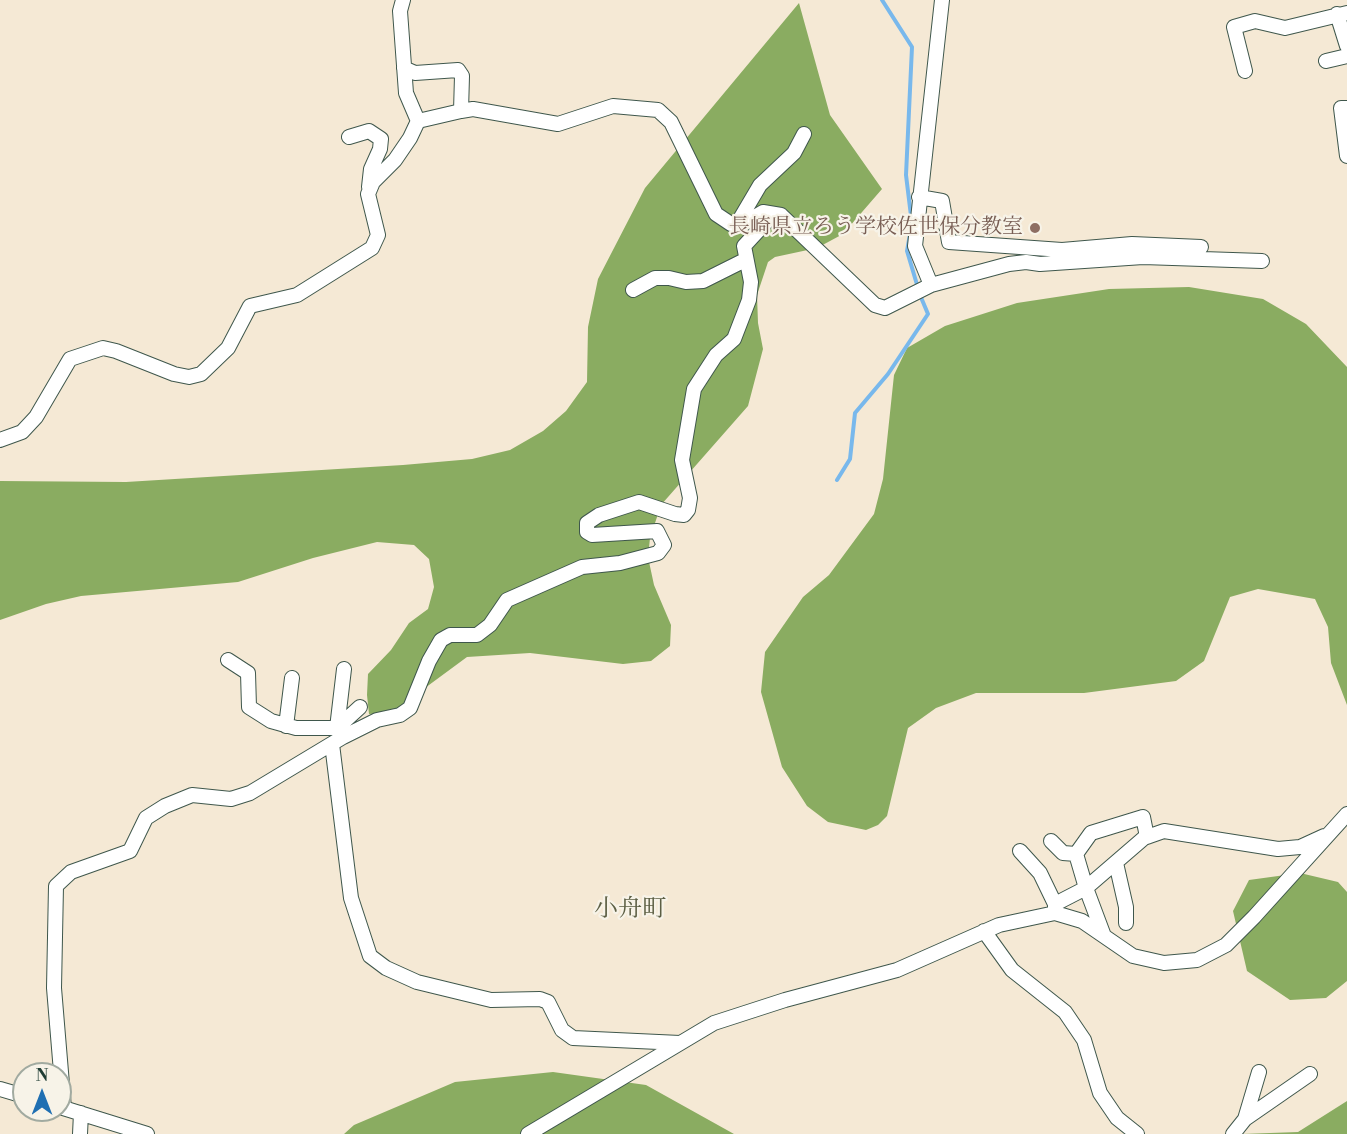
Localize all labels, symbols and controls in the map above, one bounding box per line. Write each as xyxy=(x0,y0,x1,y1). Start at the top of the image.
place label: 長崎県立ろう学校佐世保分教室 xyxy=(729,215,1023,241)
marker: 長崎県立ろう学校佐世保分教室 xyxy=(1028,221,1042,235)
district label: 小舟町 xyxy=(594,896,666,924)
north arrow xyxy=(12,1062,72,1122)
text: N xyxy=(36,1066,48,1086)

